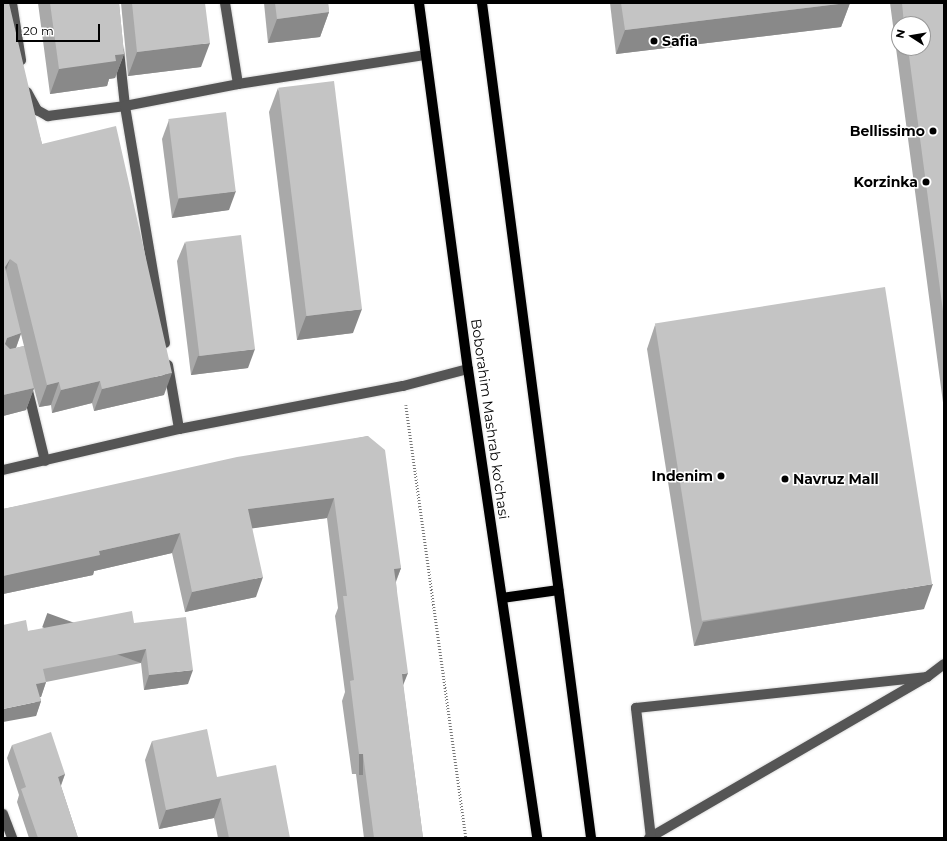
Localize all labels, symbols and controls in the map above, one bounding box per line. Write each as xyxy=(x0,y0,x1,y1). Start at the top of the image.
scale bar xyxy=(18,16,102,42)
north arrow xyxy=(891,16,931,56)
text: 20 m xyxy=(23,23,54,38)
text: N xyxy=(892,28,908,40)
place label: Safia xyxy=(662,33,698,49)
marker: Safia xyxy=(649,36,659,46)
place label: Bellissimo xyxy=(850,123,925,139)
marker: Bellissimo xyxy=(928,126,938,136)
place label: Korzinka xyxy=(854,174,918,190)
marker: Korzinka xyxy=(921,177,931,187)
street label: Boborahim Mashrab ko'chasi xyxy=(468,318,512,520)
place label: Indenim xyxy=(652,468,713,484)
marker: Indenim xyxy=(716,471,726,481)
place label: Navruz Mall xyxy=(793,471,879,487)
marker: Navruz Mall xyxy=(780,474,790,484)

